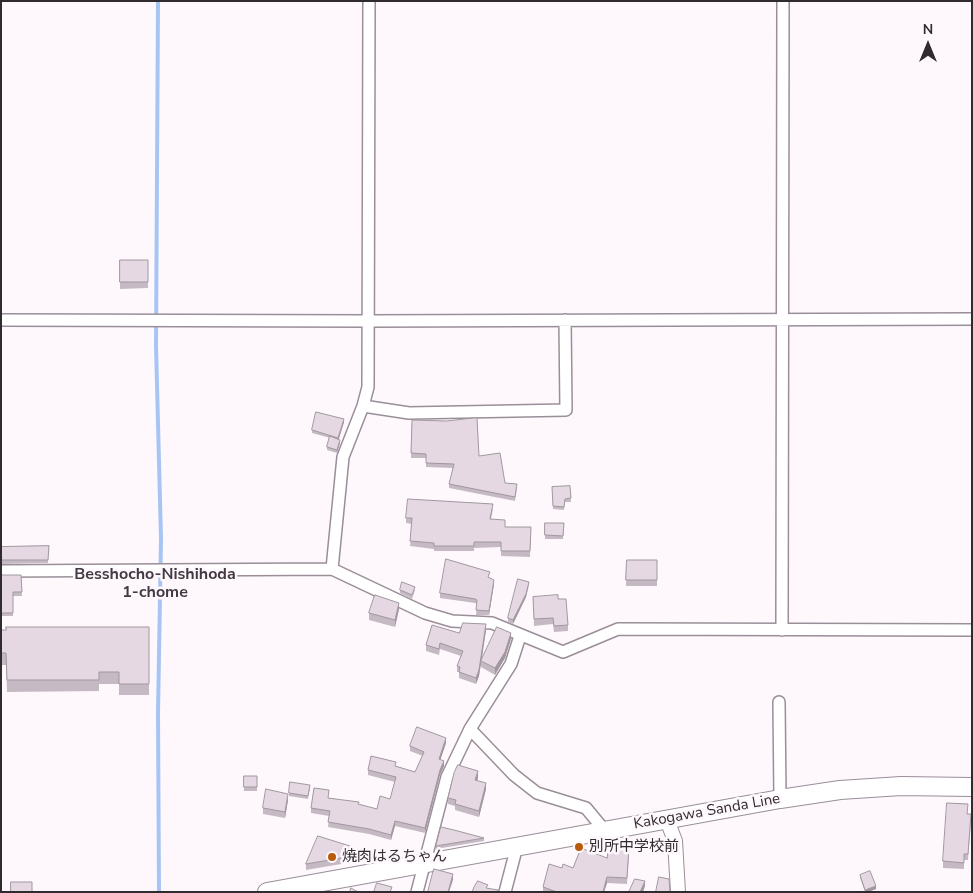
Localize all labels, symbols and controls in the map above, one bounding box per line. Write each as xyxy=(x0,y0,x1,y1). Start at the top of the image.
north arrow xyxy=(903,20,953,70)
text: N xyxy=(923,20,933,39)
district label: Besshocho-Nishihoda 1-chome xyxy=(74,565,236,603)
street label: Kakogawa Sanda Line xyxy=(632,790,782,834)
place label: 別所中学校前 xyxy=(589,838,679,856)
marker: 別所中学校前 xyxy=(573,841,585,853)
place label: 焼肉はるちゃん xyxy=(342,848,447,866)
marker: 焼肉はるちゃん xyxy=(326,851,338,863)

